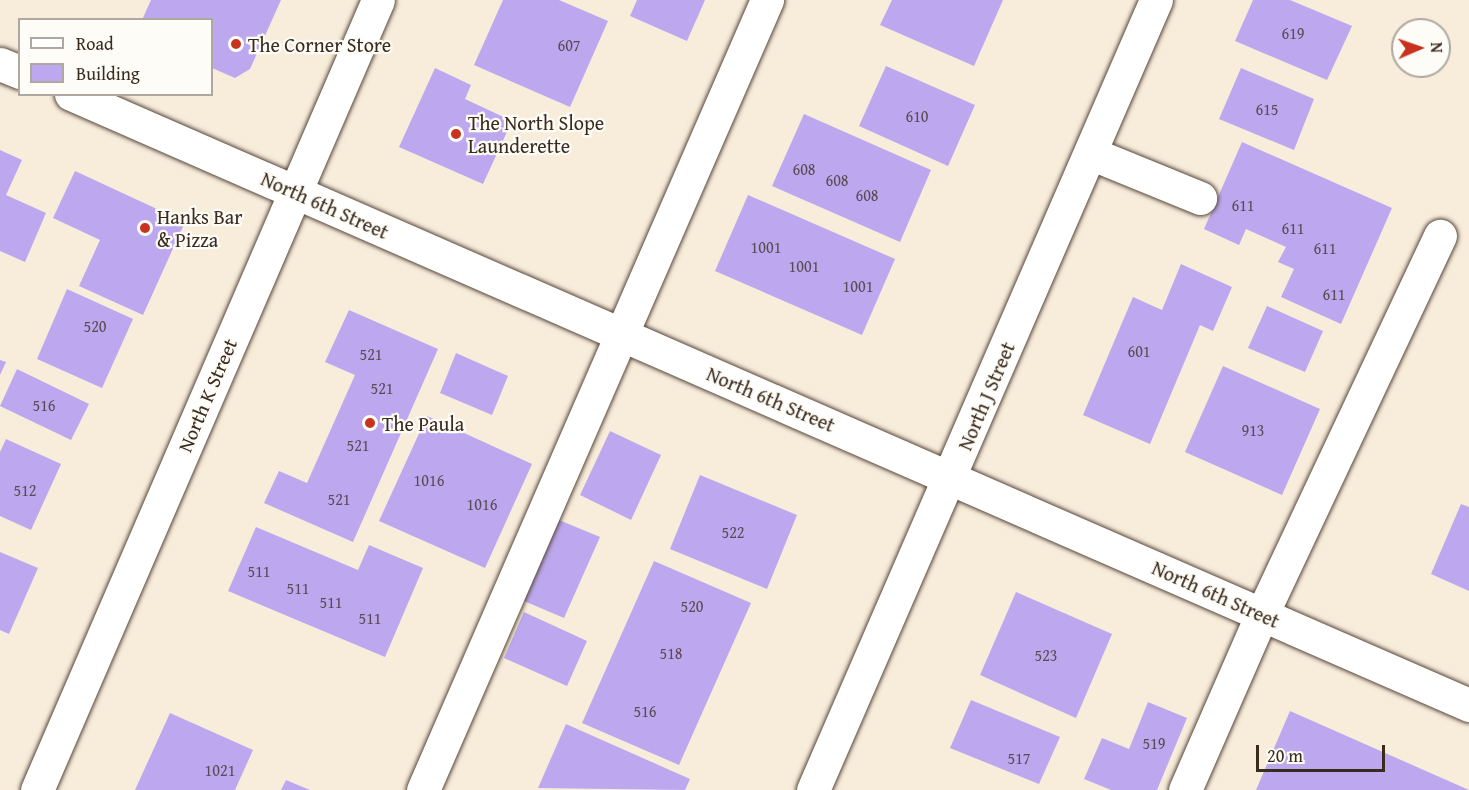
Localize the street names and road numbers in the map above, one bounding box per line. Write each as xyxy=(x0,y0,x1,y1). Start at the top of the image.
street label: North 6th Street xyxy=(257,166,393,244)
street label: North K Street xyxy=(172,335,242,455)
street label: North J Street xyxy=(952,338,1020,454)
street label: North 6th Street xyxy=(703,361,839,437)
street label: North 6th Street xyxy=(1148,555,1284,633)

